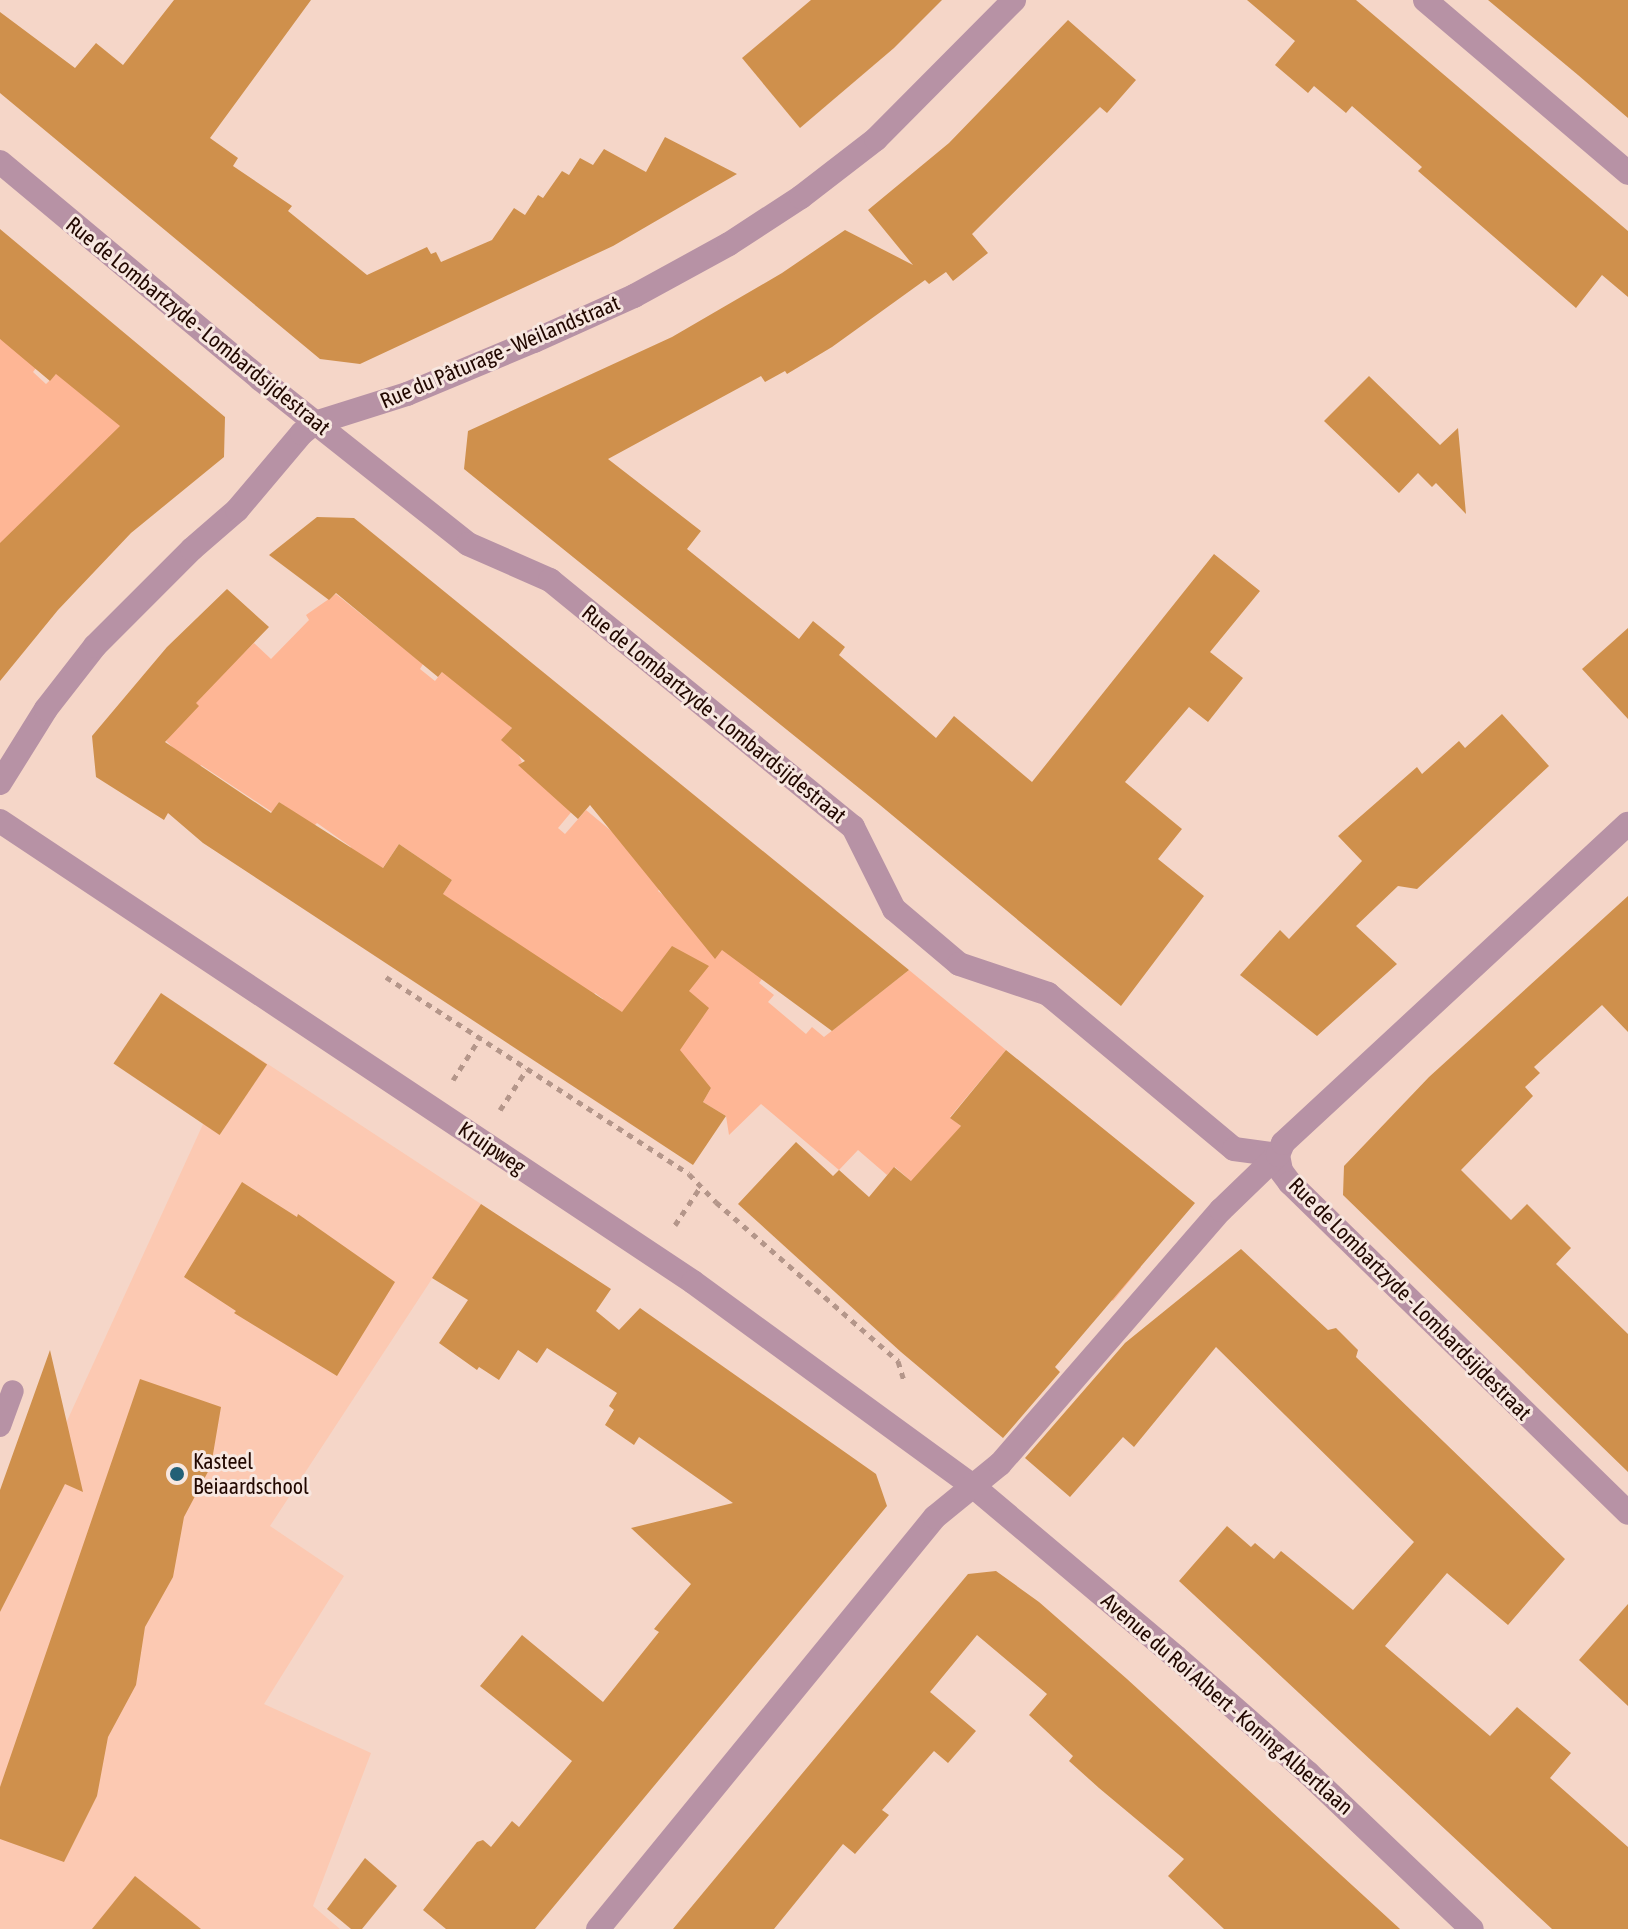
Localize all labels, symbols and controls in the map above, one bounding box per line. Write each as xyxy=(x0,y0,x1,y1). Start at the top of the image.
street label: Rue de Lombartzyde - Lombardsijdestraat xyxy=(61,211,335,441)
street label: Rue du Pâturage - Weilandstraat xyxy=(376,290,624,414)
street label: Rue de Lombartzyde - Lombardsijdestraat xyxy=(577,599,851,829)
street label: Kruipweg xyxy=(453,1116,531,1180)
street label: Rue de Lombartzyde - Lombardsijdestraat xyxy=(1283,1172,1537,1426)
place label: Kasteel Beiaardschool xyxy=(193,1448,309,1500)
marker: Kasteel Beiaardschool xyxy=(168,1465,186,1483)
street label: Avenue du Roi Albert - Koning Albertlaan xyxy=(1096,1588,1358,1820)

